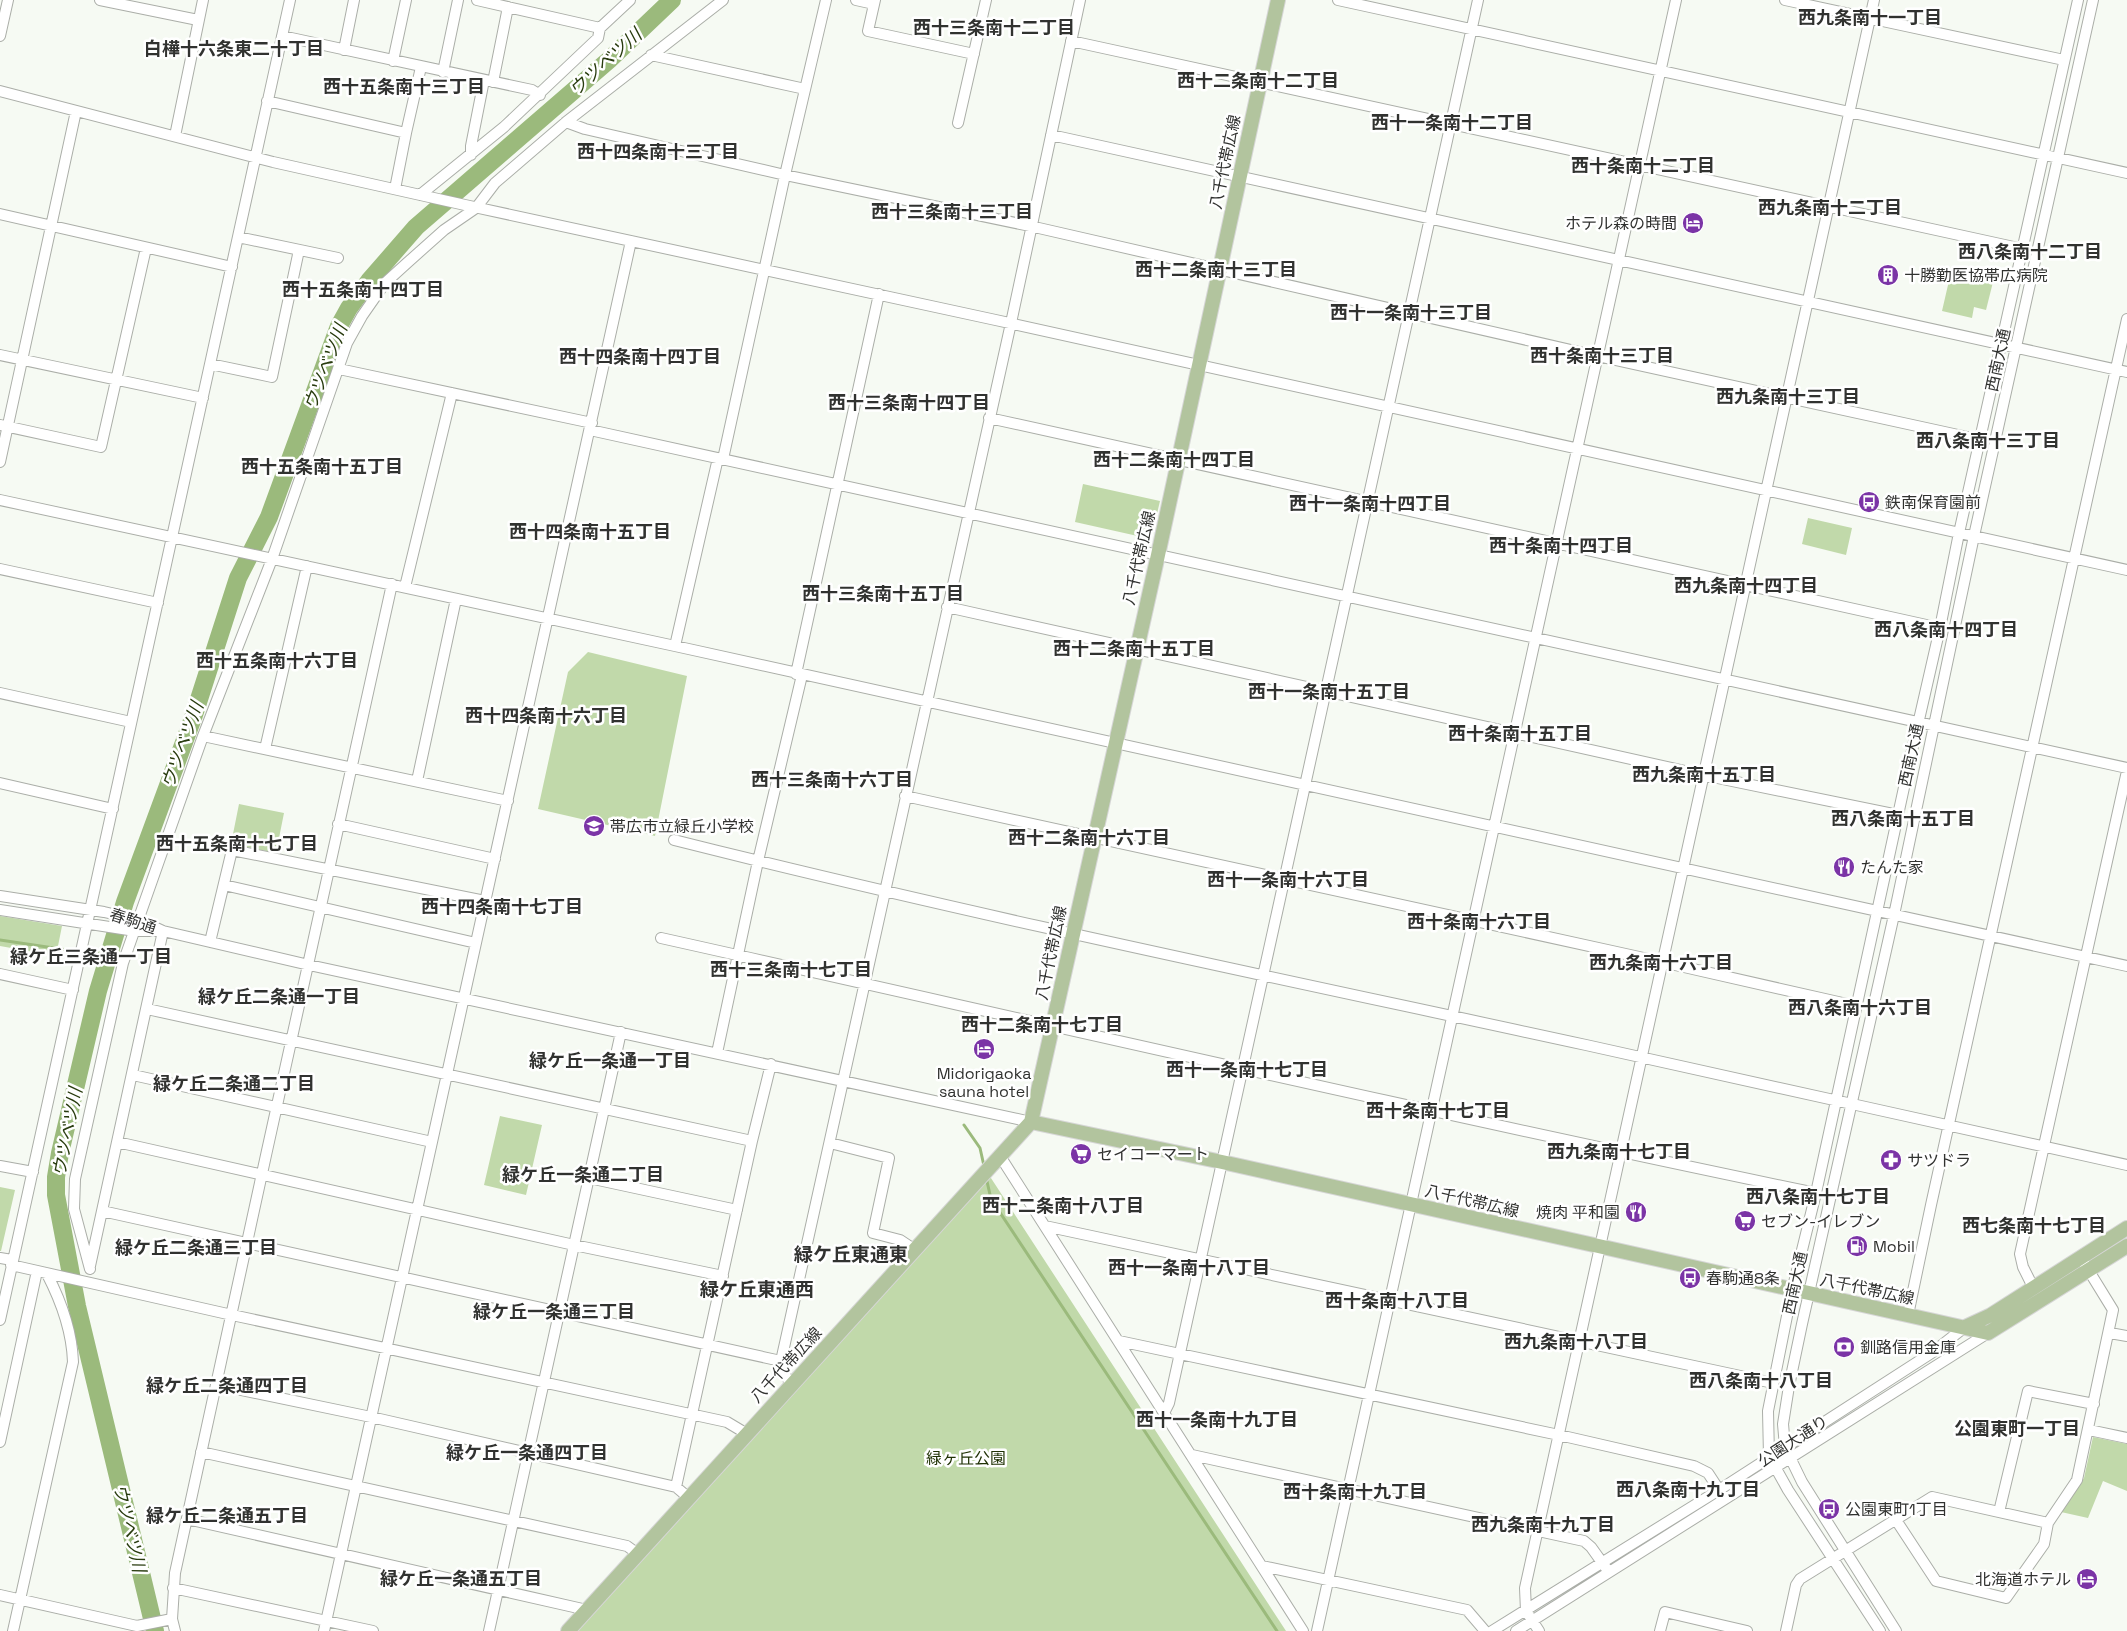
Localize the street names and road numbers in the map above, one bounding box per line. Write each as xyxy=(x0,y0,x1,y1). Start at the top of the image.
street label: 八千代帯広線 xyxy=(1205,113,1245,211)
street label: 西南大通 xyxy=(1981,327,2015,393)
street label: 八千代帯広線 xyxy=(1118,509,1160,607)
street label: 西南大通 xyxy=(1894,722,1928,788)
street label: 春駒通 xyxy=(107,904,159,938)
street label: 八千代帯広線 xyxy=(1031,904,1071,1002)
street label: 八千代帯広線 xyxy=(1423,1180,1521,1222)
street label: 西南大通 xyxy=(1778,1250,1812,1316)
street label: 八千代帯広線 xyxy=(1818,1269,1916,1309)
street label: 八千代帯広線 xyxy=(746,1323,826,1407)
street label: 公園大通り xyxy=(1754,1410,1832,1472)

